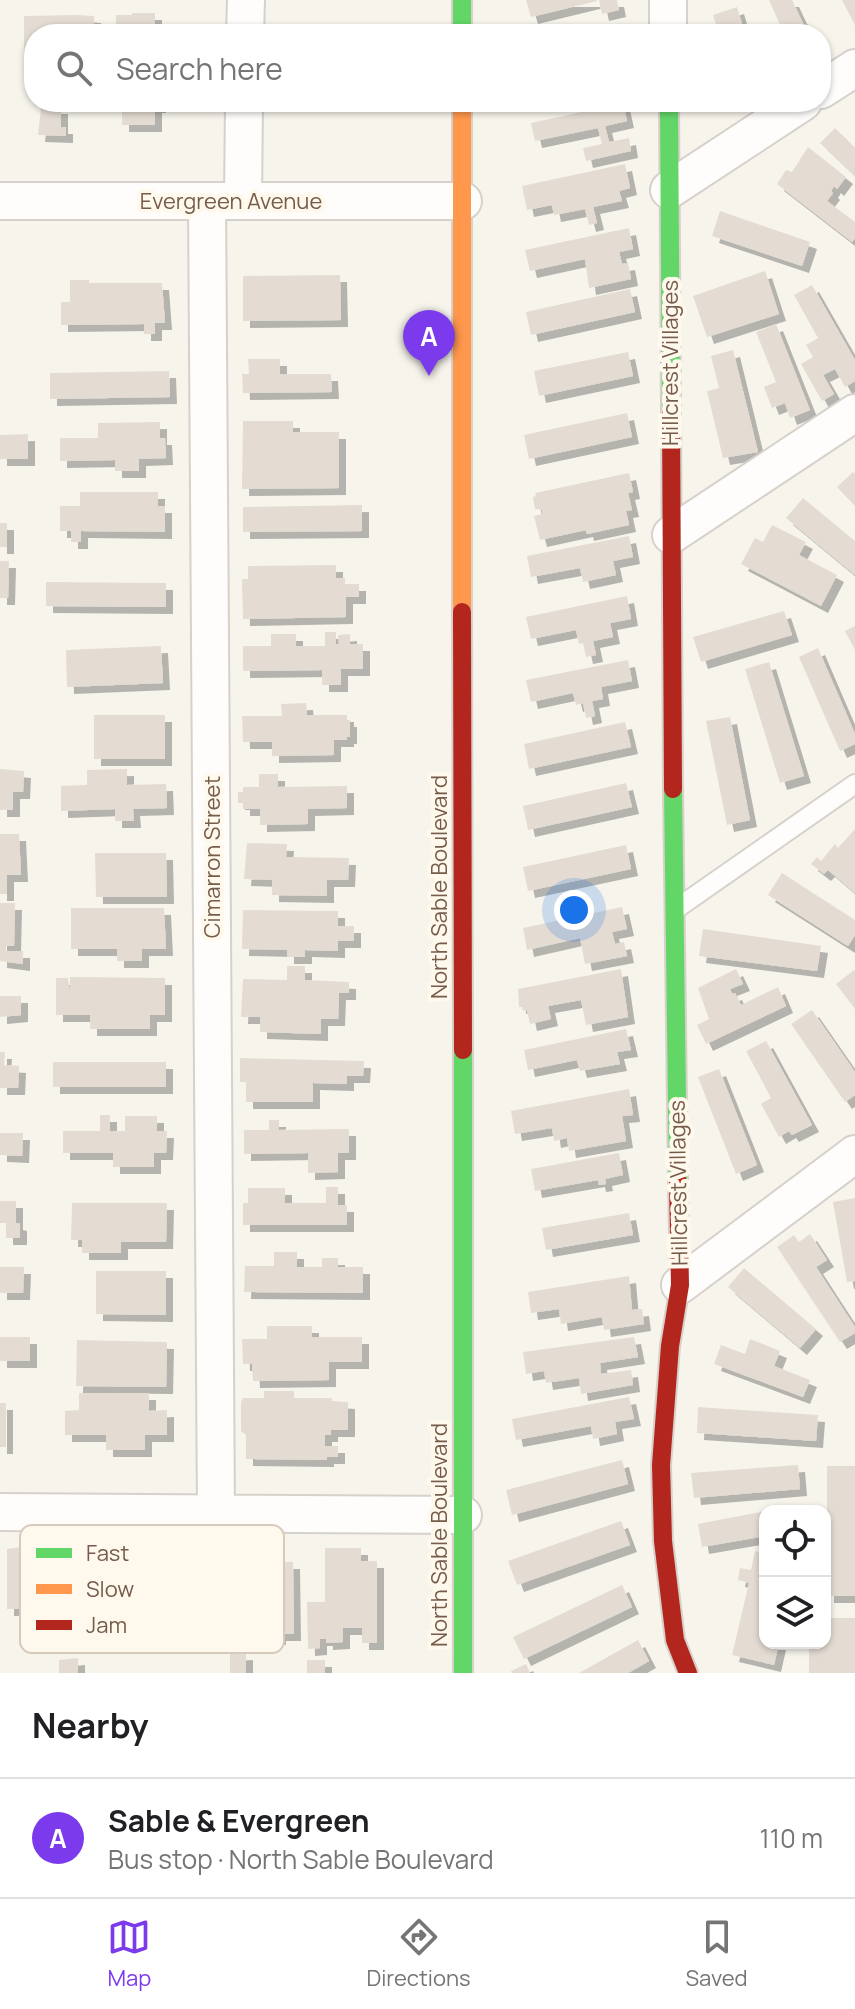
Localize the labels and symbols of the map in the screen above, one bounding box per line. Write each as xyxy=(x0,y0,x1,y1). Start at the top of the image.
street label: Evergreen Avenue xyxy=(140,186,322,216)
street label: Hillcrest Villages xyxy=(655,280,685,446)
pin: A xyxy=(403,310,455,376)
street label: North Sable Boulevard xyxy=(424,775,454,999)
street label: Cimarron Street xyxy=(197,776,227,938)
your location xyxy=(554,890,594,930)
street label: Hillcrest Villages xyxy=(662,1100,694,1266)
street label: North Sable Boulevard xyxy=(424,1423,454,1647)
legend xyxy=(20,1525,284,1653)
text: Fast xyxy=(86,1538,129,1568)
text: Slow xyxy=(86,1574,134,1604)
text: Jam xyxy=(86,1610,127,1640)

